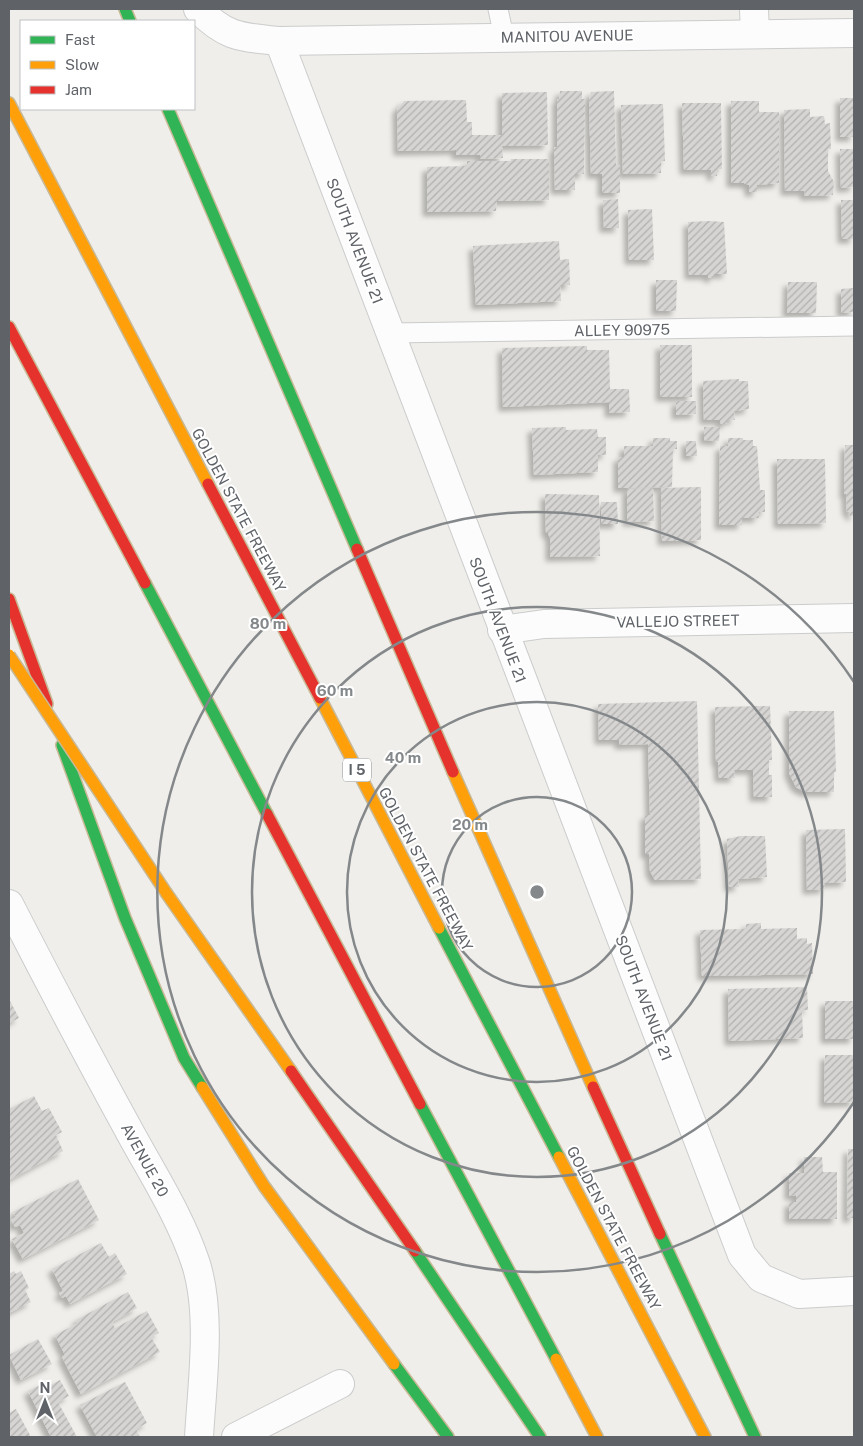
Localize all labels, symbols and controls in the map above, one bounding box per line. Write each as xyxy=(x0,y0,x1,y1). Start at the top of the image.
legend xyxy=(20,20,195,110)
street label: MANITOU AVENUE xyxy=(501,26,633,46)
text: Fast xyxy=(65,31,95,48)
text: Slow xyxy=(65,56,100,73)
text: Jam xyxy=(65,81,92,98)
street label: SOUTH AVENUE 21 xyxy=(323,176,387,306)
street label: ALLEY 90975 xyxy=(574,321,670,339)
street label: GOLDEN STATE FREEWAY xyxy=(189,425,289,595)
street label: SOUTH AVENUE 21 xyxy=(466,555,530,685)
street label: VALLEJO STREET xyxy=(616,611,740,631)
text: 80 m xyxy=(250,615,286,632)
text: 60 m xyxy=(317,682,353,699)
text: 40 m xyxy=(385,749,421,766)
road number: I 5 xyxy=(343,758,371,782)
street label: GOLDEN STATE FREEWAY xyxy=(376,784,476,954)
text: 20 m xyxy=(452,816,488,833)
centre of rings xyxy=(528,883,546,901)
street label: SOUTH AVENUE 21 xyxy=(612,933,676,1063)
street label: AVENUE 20 xyxy=(118,1120,172,1200)
street label: GOLDEN STATE FREEWAY xyxy=(564,1143,664,1313)
north arrow xyxy=(20,1376,70,1426)
text: N xyxy=(40,1380,50,1396)

